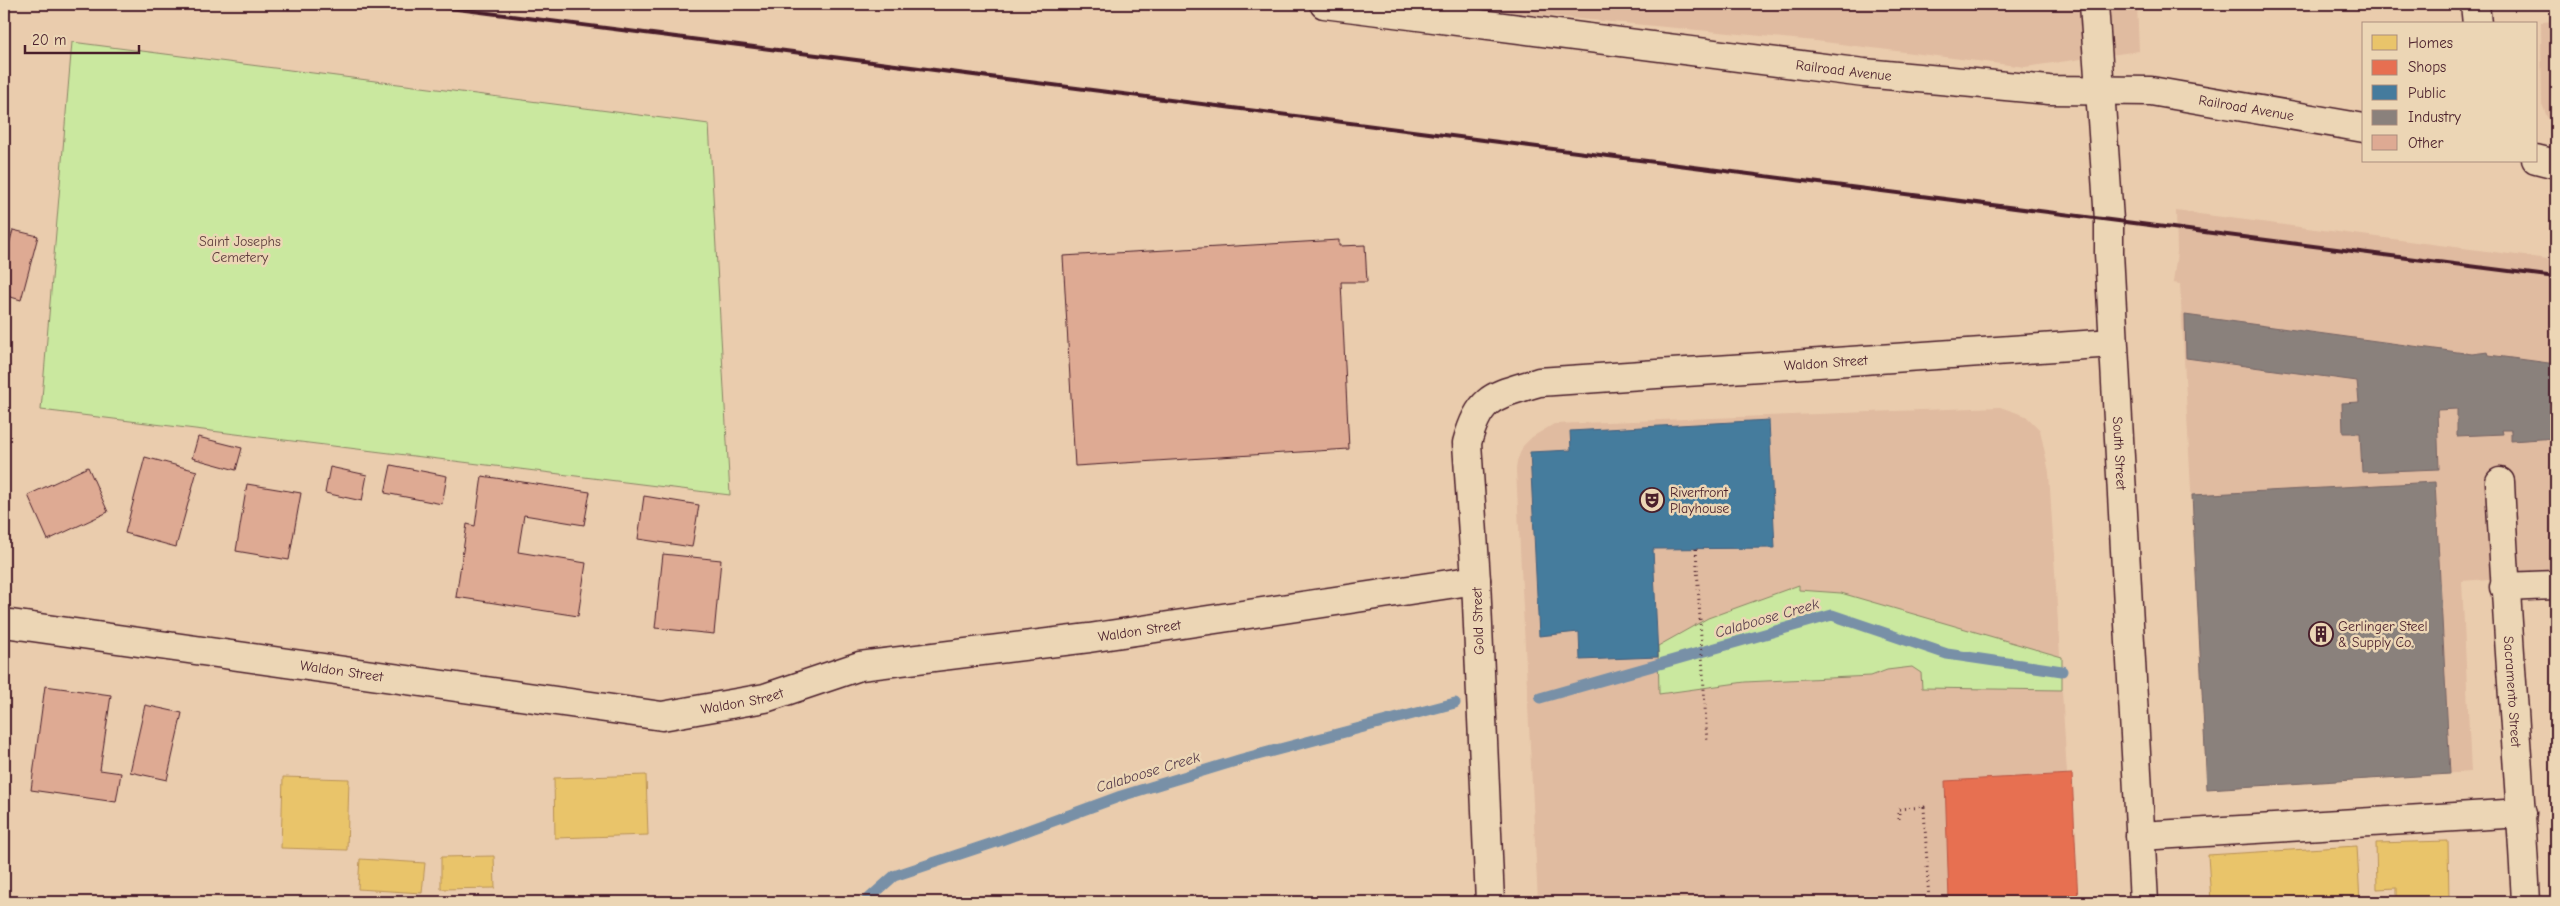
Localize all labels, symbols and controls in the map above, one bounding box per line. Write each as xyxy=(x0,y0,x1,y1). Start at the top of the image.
scale bar xyxy=(25,22,139,54)
legend xyxy=(2362,22,2538,162)
text: 20 m xyxy=(32,31,66,49)
text: Homes xyxy=(2408,34,2453,52)
street label: Railroad Avenue xyxy=(1795,56,1892,84)
text: Shops xyxy=(2408,58,2446,76)
text: Public xyxy=(2408,84,2446,102)
street label: Railroad Avenue xyxy=(2197,91,2295,124)
text: Industry xyxy=(2408,108,2461,126)
text: Other xyxy=(2408,134,2443,152)
park label: Saint Josephs Cemetery xyxy=(199,233,281,266)
street label: Waldon Street xyxy=(1783,351,1869,374)
street label: South Street xyxy=(2109,416,2130,491)
place label: Riverfront Playhouse xyxy=(1670,484,1729,517)
theatre icon: Riverfront Playhouse xyxy=(1639,487,1665,513)
street label: Gold Street xyxy=(1468,586,1488,655)
water label: Calaboose Creek xyxy=(1713,594,1822,641)
street label: Waldon Street xyxy=(1097,616,1183,645)
place label: Gerlinger Steel & Supply Co. xyxy=(2338,618,2428,651)
building icon: Gerlinger Steel & Supply Co. xyxy=(2308,621,2334,647)
street label: Sacramento Street xyxy=(2500,635,2525,749)
street label: Waldon Street xyxy=(299,656,385,685)
street label: Waldon Street xyxy=(699,684,786,718)
water label: Calaboose Creek xyxy=(1094,747,1203,796)

